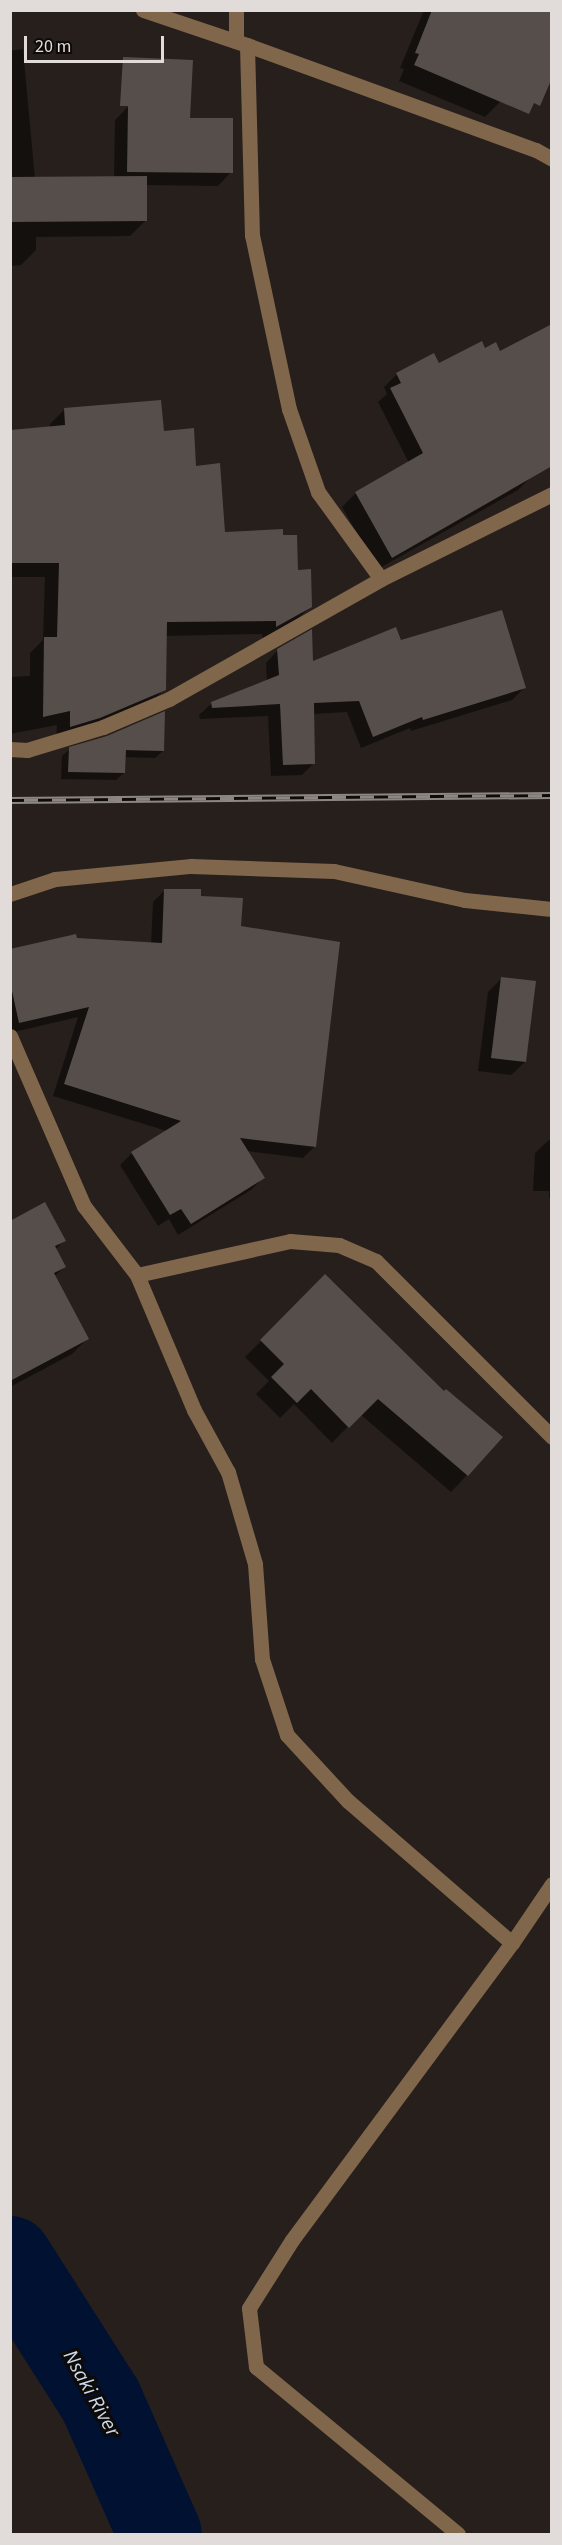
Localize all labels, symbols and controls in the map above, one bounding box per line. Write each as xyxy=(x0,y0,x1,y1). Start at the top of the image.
scale bar xyxy=(27,24,166,62)
text: 20 m xyxy=(35,34,71,59)
water label: Nsaki River xyxy=(58,2345,126,2441)

